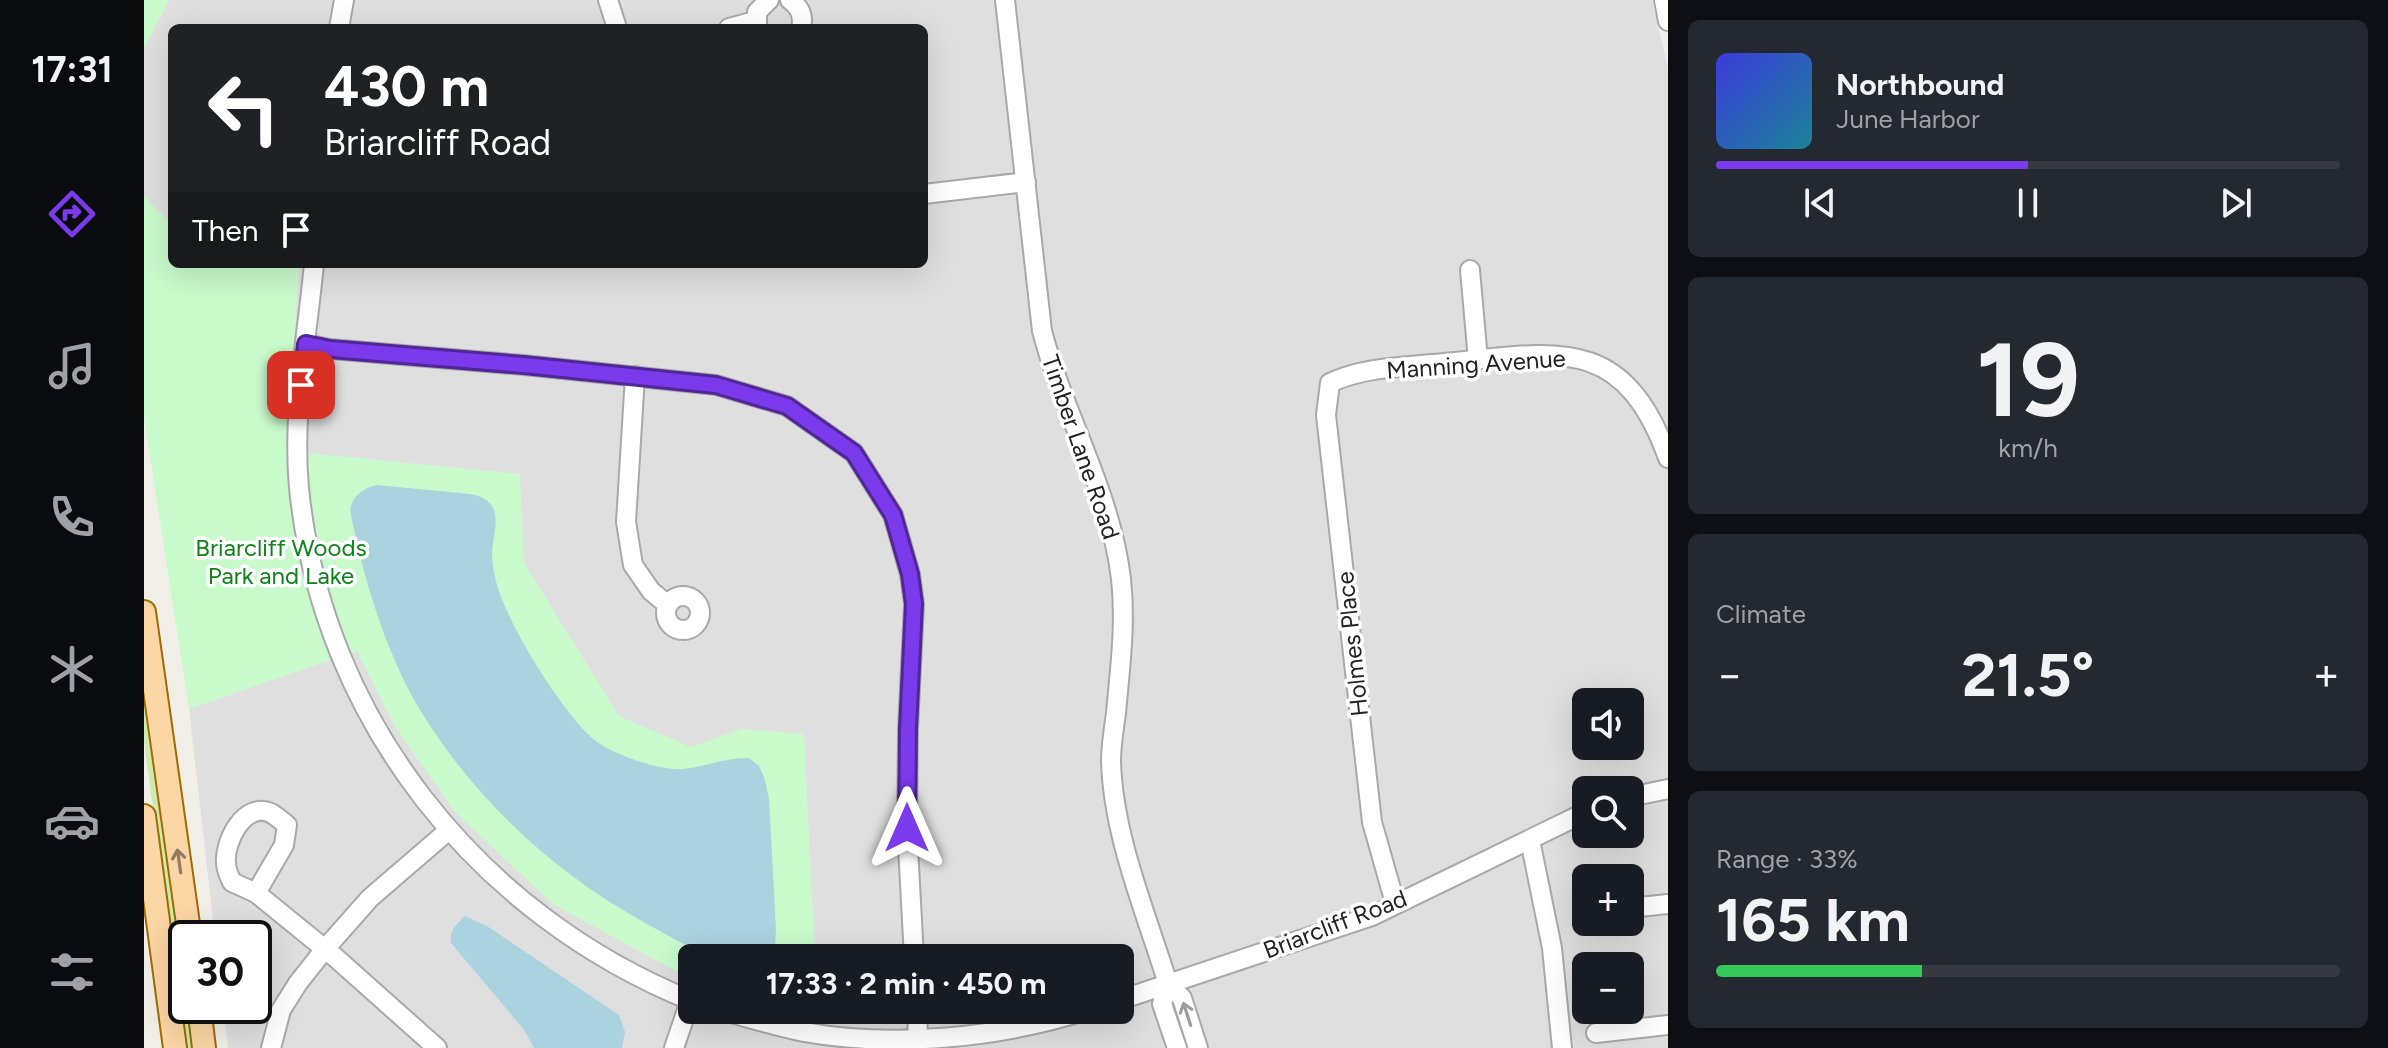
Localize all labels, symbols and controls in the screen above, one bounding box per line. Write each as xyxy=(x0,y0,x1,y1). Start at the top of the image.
text: 17:31 xyxy=(31,48,113,91)
text: 430 m xyxy=(324,53,489,120)
icon: left xyxy=(192,56,296,160)
text: Northbound xyxy=(1836,66,2004,103)
text: June Harbor xyxy=(1836,103,1980,135)
text: Briarcliff Road xyxy=(324,121,551,164)
icon: previous xyxy=(1798,181,1842,225)
icon: pause xyxy=(2006,181,2050,225)
icon: next xyxy=(2214,181,2258,225)
icon: directions xyxy=(44,186,100,242)
icon: arrive xyxy=(274,208,318,252)
text: Then xyxy=(192,212,258,249)
text: 19 xyxy=(1976,317,2080,442)
icon: music xyxy=(44,338,100,394)
street label: Manning Avenue xyxy=(1385,343,1567,385)
pin xyxy=(267,351,335,419)
street label: Timber Lane Road xyxy=(1036,351,1126,543)
icon: arrive xyxy=(279,363,323,407)
text: km/h xyxy=(1998,432,2058,464)
icon: phone xyxy=(44,489,100,545)
park label: Briarcliff Woods Park and Lake xyxy=(195,533,367,590)
street label: Holmes Place xyxy=(1330,570,1374,718)
text: Climate xyxy=(1716,598,1806,630)
text: 21.5° xyxy=(1962,639,2094,711)
icon: climate xyxy=(44,641,100,697)
text: − xyxy=(1716,648,1743,701)
text: + xyxy=(2313,648,2340,701)
map controls xyxy=(1572,688,1644,1024)
button: sound xyxy=(1572,688,1644,760)
button: search xyxy=(1572,776,1644,848)
position arrow xyxy=(865,786,949,870)
icon: car xyxy=(44,793,100,849)
text: Range · 33% xyxy=(1716,843,1858,875)
one-way arrow xyxy=(171,849,186,874)
button: + xyxy=(1572,864,1644,936)
street label: Briarcliff Road xyxy=(1259,883,1411,965)
text: 165 km xyxy=(1716,884,1910,956)
speed limit sign: 30 xyxy=(168,920,272,1024)
icon: filters xyxy=(44,944,100,1000)
button: − xyxy=(1572,952,1644,1024)
text: 17:33 · 2 min · 450 m xyxy=(766,965,1046,1002)
one-way arrow xyxy=(1179,1001,1194,1027)

